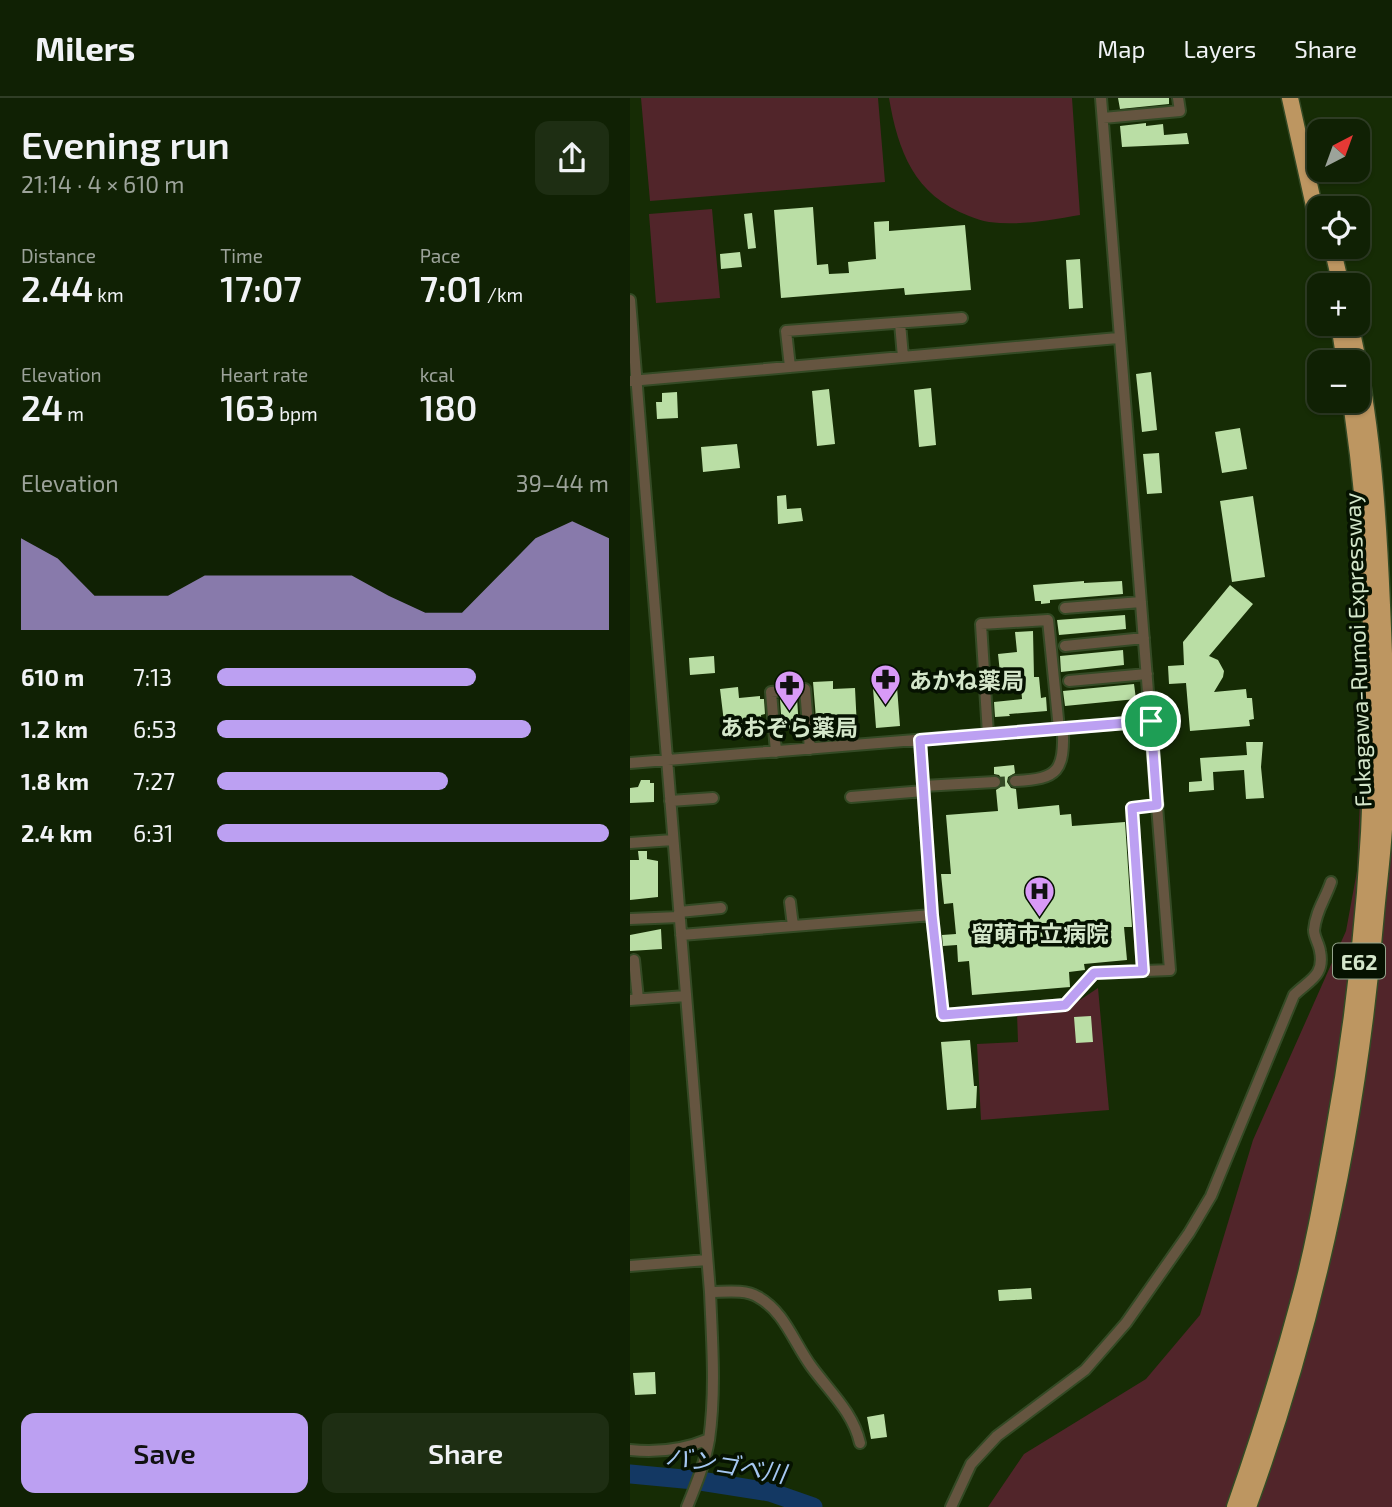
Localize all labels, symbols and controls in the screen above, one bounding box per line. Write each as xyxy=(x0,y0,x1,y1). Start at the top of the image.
text: Milers xyxy=(35,28,135,68)
text: Map xyxy=(1097,34,1145,63)
text: Layers xyxy=(1183,34,1256,63)
text: Share xyxy=(1294,34,1357,63)
north arrow xyxy=(1307,119,1370,182)
map controls xyxy=(1307,119,1370,413)
text: Evening run xyxy=(21,121,230,167)
button: share xyxy=(535,121,609,195)
text: 21:14 · 4 × 610 m xyxy=(21,170,184,198)
button: locate xyxy=(1307,196,1370,259)
text: Distance xyxy=(21,244,96,267)
text: Time xyxy=(220,244,263,267)
text: Pace xyxy=(420,244,461,267)
text: 2.44 xyxy=(21,267,93,309)
text: 17:07 xyxy=(220,267,302,309)
text: 7:01 xyxy=(420,267,483,309)
button: + xyxy=(1307,273,1370,336)
text: km xyxy=(93,283,124,306)
text: /km xyxy=(483,283,523,306)
button: − xyxy=(1307,350,1370,413)
text: Elevation xyxy=(21,363,102,386)
text: Heart rate xyxy=(220,363,308,386)
text: kcal xyxy=(420,363,454,386)
text: 24 xyxy=(21,386,63,428)
text: 163 xyxy=(220,386,275,428)
text: 180 xyxy=(420,386,478,428)
text: m xyxy=(63,402,84,425)
text: bpm xyxy=(275,402,318,425)
text: Elevation xyxy=(21,469,119,497)
text: 39–44 m xyxy=(516,469,609,497)
street label: Fukagawa-Rumoi Expressway xyxy=(1338,492,1376,808)
text: 610 m xyxy=(21,663,84,691)
text: 7:13 xyxy=(133,663,172,691)
pharmacy icon: あかね薬局 xyxy=(869,663,903,707)
place label: あかね薬局 xyxy=(909,666,1024,694)
pharmacy icon: あおぞら薬局 xyxy=(772,669,806,713)
pin xyxy=(1121,691,1181,751)
icon: arrive xyxy=(1132,702,1170,740)
place label: あおぞら薬局 xyxy=(720,713,858,741)
text: 1.2 km xyxy=(21,715,88,743)
text: 6:53 xyxy=(133,715,177,743)
text: 1.8 km xyxy=(21,767,89,795)
text: 7:27 xyxy=(133,767,175,795)
text: 2.4 km xyxy=(21,819,93,847)
text: 6:31 xyxy=(133,819,174,847)
hospital icon: 留萌市立病院 xyxy=(1023,875,1057,919)
place label: 留萌市立病院 xyxy=(971,919,1109,947)
road number: E62 xyxy=(1333,944,1385,978)
button: Save xyxy=(21,1413,308,1493)
button: Share xyxy=(322,1413,609,1493)
water label: バンゴベ川 xyxy=(664,1440,791,1488)

